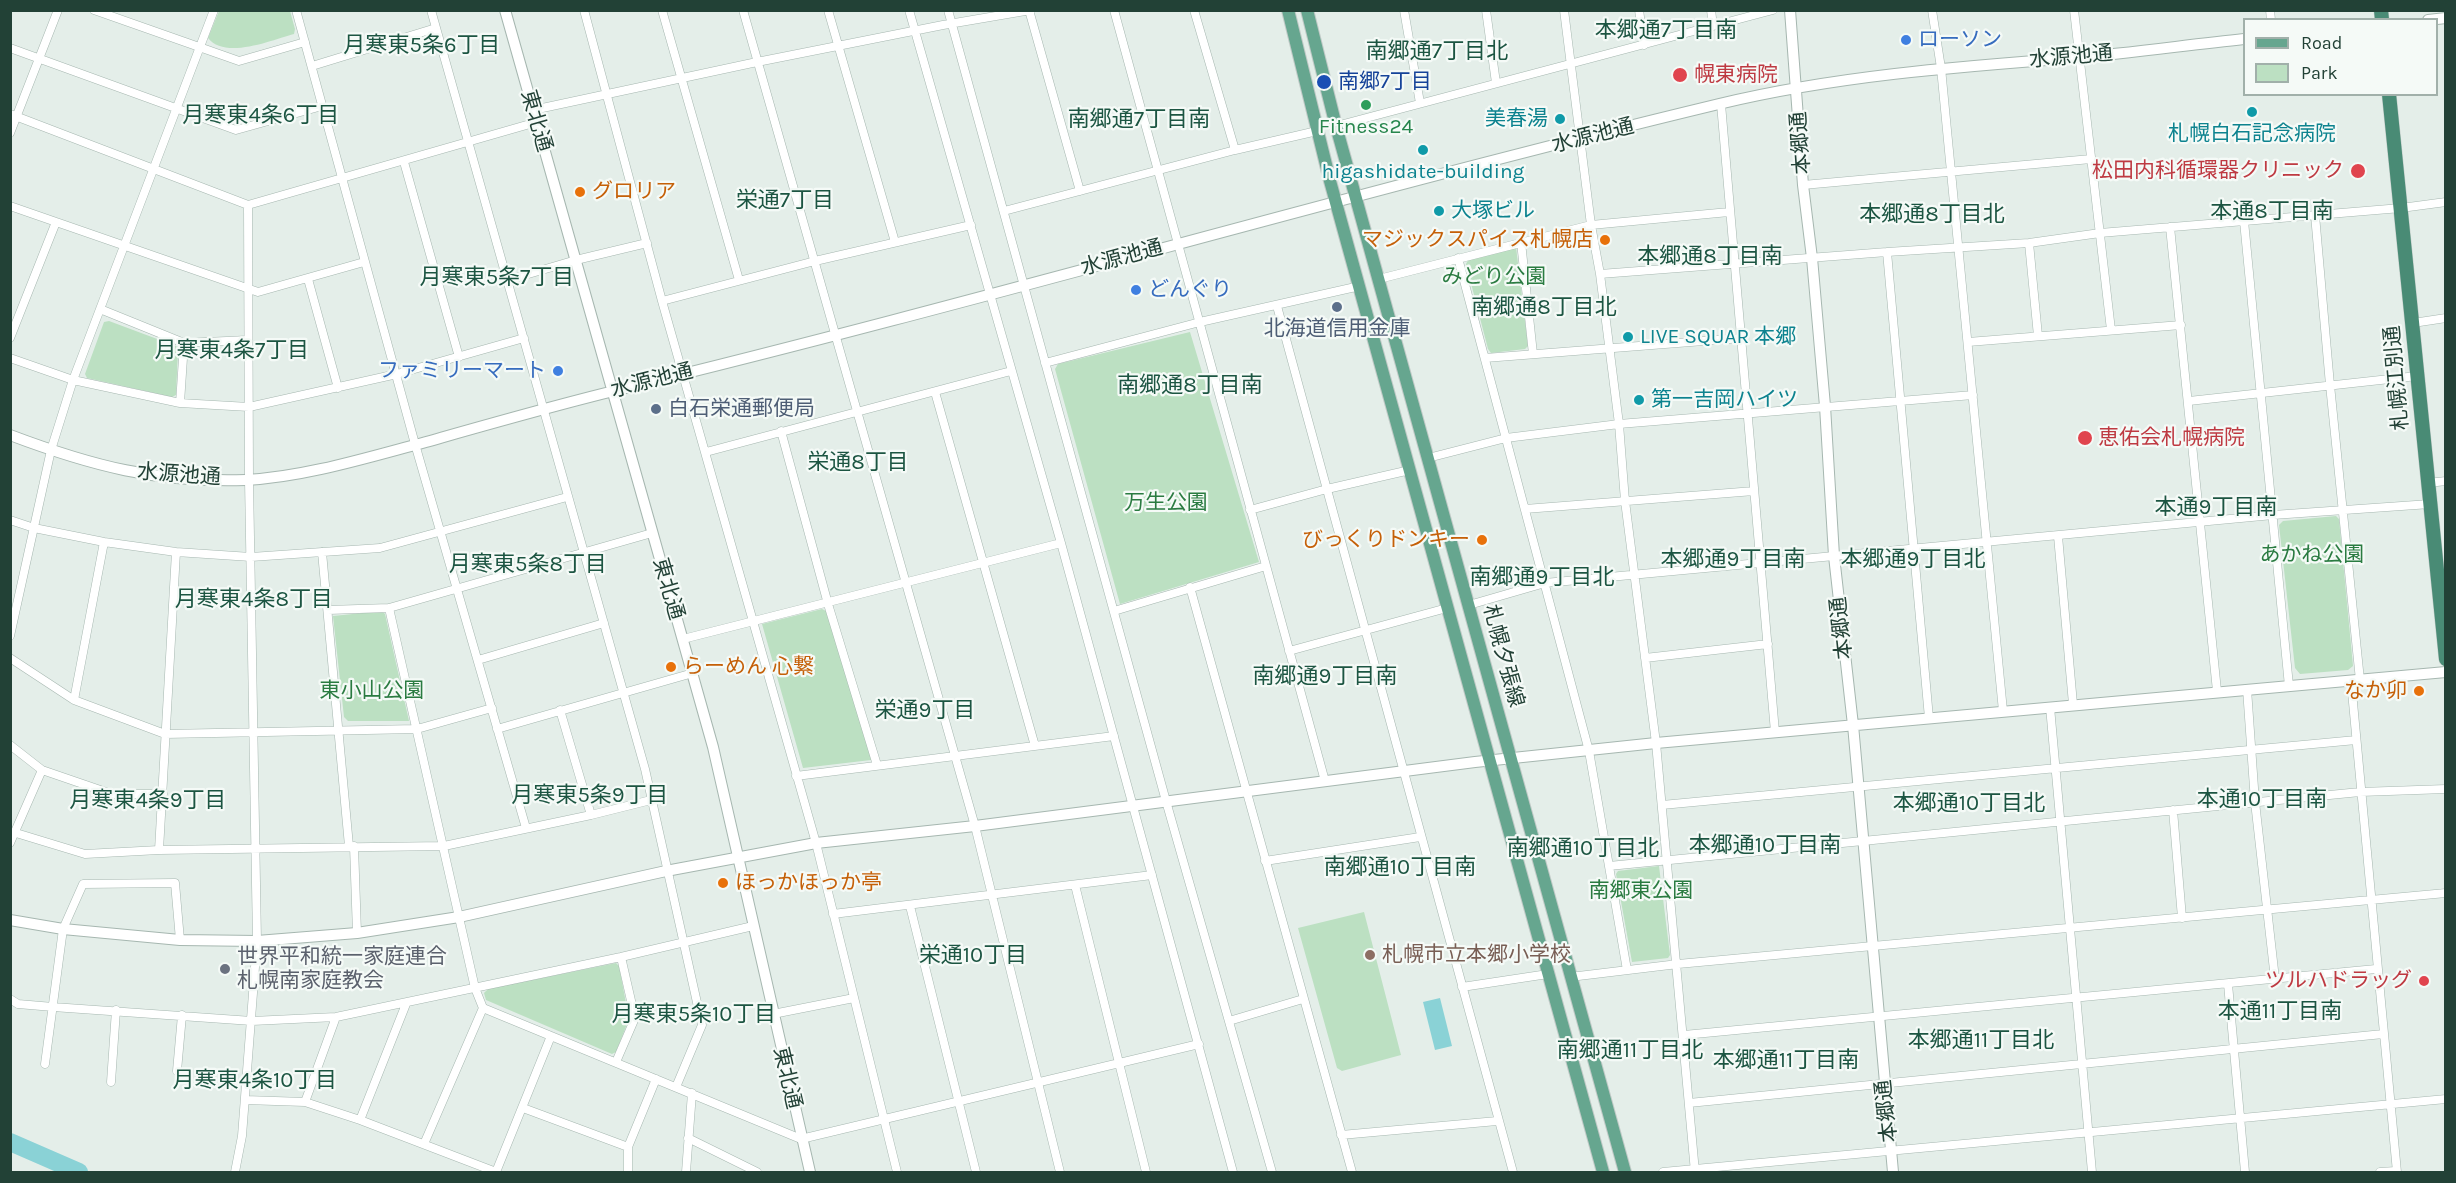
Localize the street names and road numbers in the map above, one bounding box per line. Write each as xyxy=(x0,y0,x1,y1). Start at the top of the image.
street label: 水源池通 xyxy=(2028,41,2114,73)
street label: 東北通 xyxy=(515,87,557,155)
street label: 本郷通 xyxy=(1786,111,1816,175)
street label: 水源池通 xyxy=(1549,114,1637,158)
street label: 水源池通 xyxy=(1078,235,1166,281)
street label: 札幌江別通 xyxy=(2380,325,2414,431)
street label: 水源池通 xyxy=(608,359,696,403)
street label: 水源池通 xyxy=(136,460,222,490)
street label: 東北通 xyxy=(647,555,689,623)
street label: 本郷通 xyxy=(1826,595,1858,661)
street label: 札幌夕張線 xyxy=(1477,602,1529,710)
street label: 東北通 xyxy=(768,1044,806,1112)
street label: 本郷通 xyxy=(1871,1078,1903,1144)

